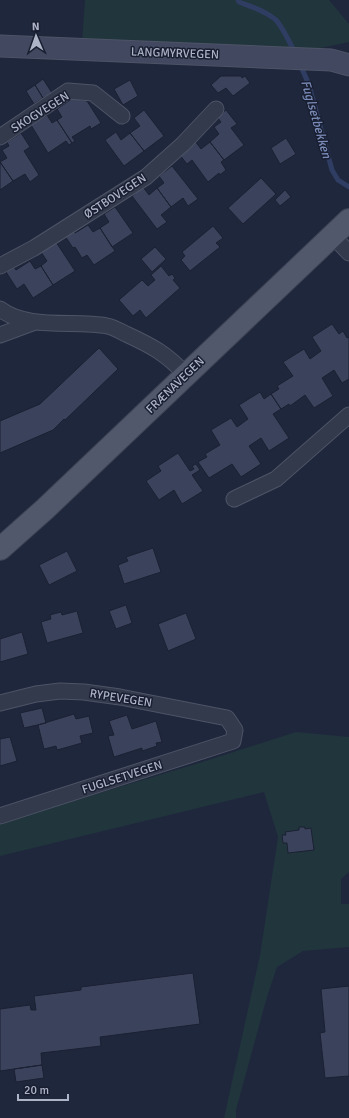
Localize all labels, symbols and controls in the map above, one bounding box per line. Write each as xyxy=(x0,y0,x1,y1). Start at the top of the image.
north arrow xyxy=(16,16,56,56)
text: N xyxy=(32,20,40,33)
street label: LANGMYRVEGEN xyxy=(131,44,219,63)
water label: Fuglsetbekken xyxy=(297,78,335,161)
street label: SKOGVEGEN xyxy=(9,89,72,136)
street label: ØSTBOVEGEN xyxy=(81,171,149,222)
street label: FRÆNAVEGEN xyxy=(143,354,208,417)
street label: RYPEVEGEN xyxy=(89,686,153,711)
street label: FUGLSETVEGEN xyxy=(80,757,164,798)
scale bar xyxy=(18,1076,68,1102)
text: 20 m xyxy=(24,1083,49,1098)

